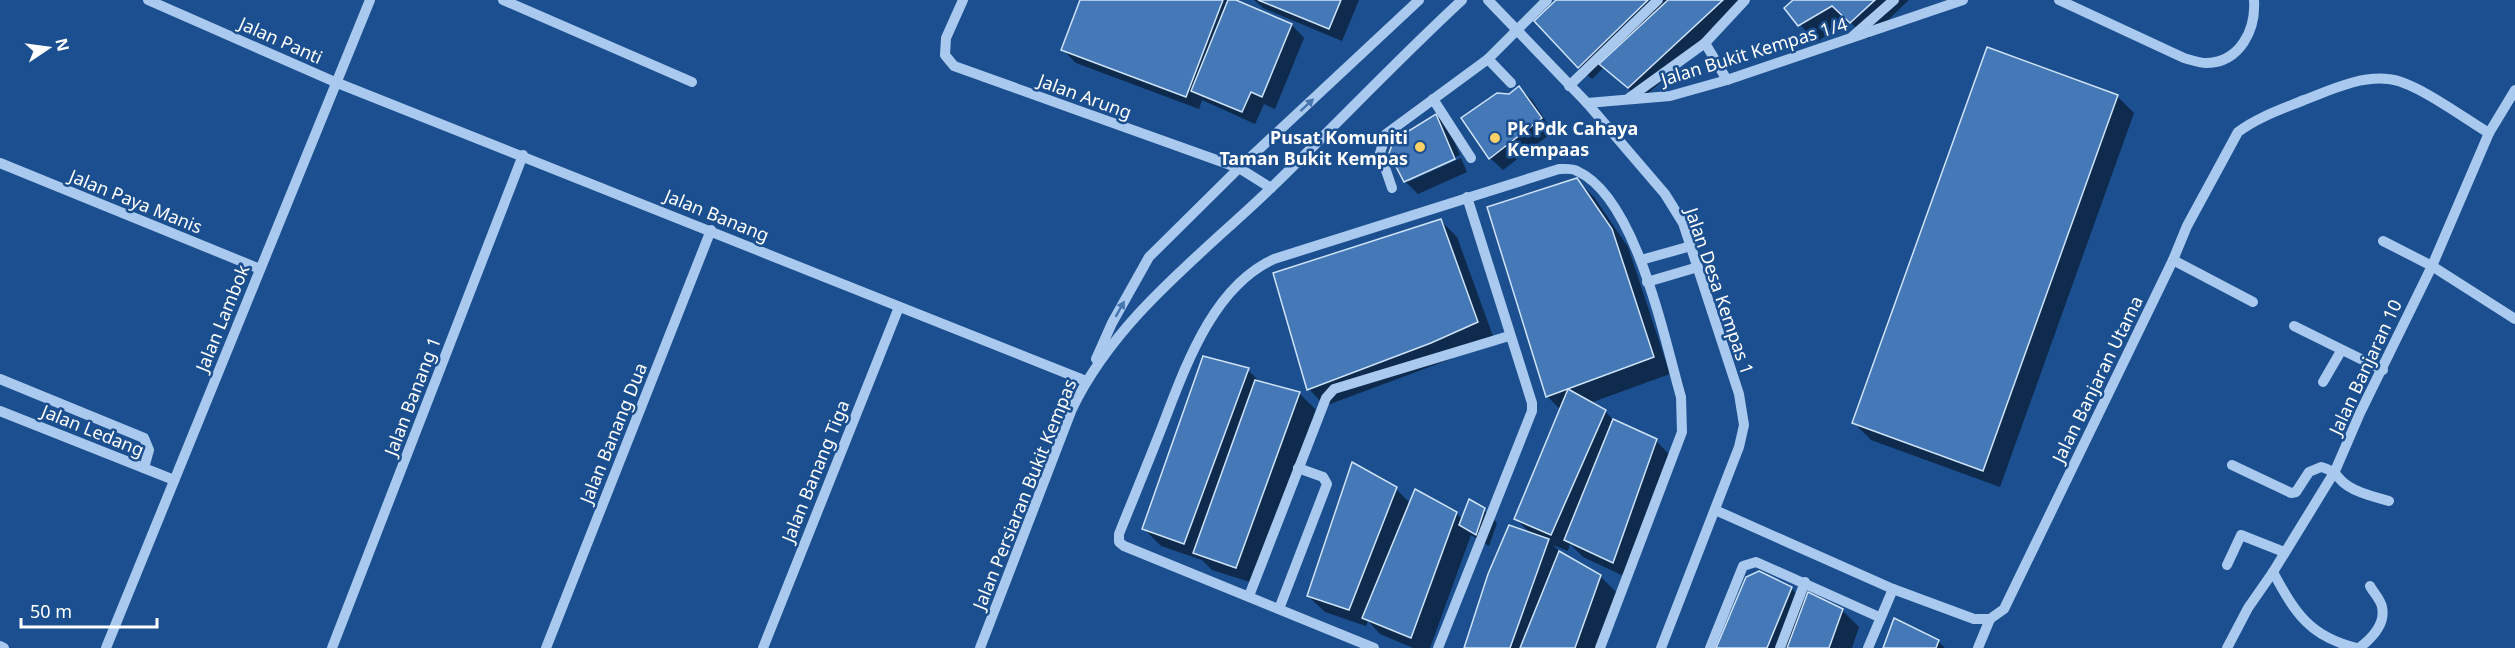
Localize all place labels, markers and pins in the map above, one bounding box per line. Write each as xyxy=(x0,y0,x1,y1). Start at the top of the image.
place label: Pk Pdk Cahaya Kempaas xyxy=(1507,116,1638,161)
place label: Pusat Komuniti Taman Bukit Kempas xyxy=(1219,125,1408,170)
marker: Pk Pdk Cahaya Kempaas xyxy=(1488,131,1502,145)
marker: Pusat Komuniti Taman Bukit Kempas xyxy=(1413,140,1427,154)

